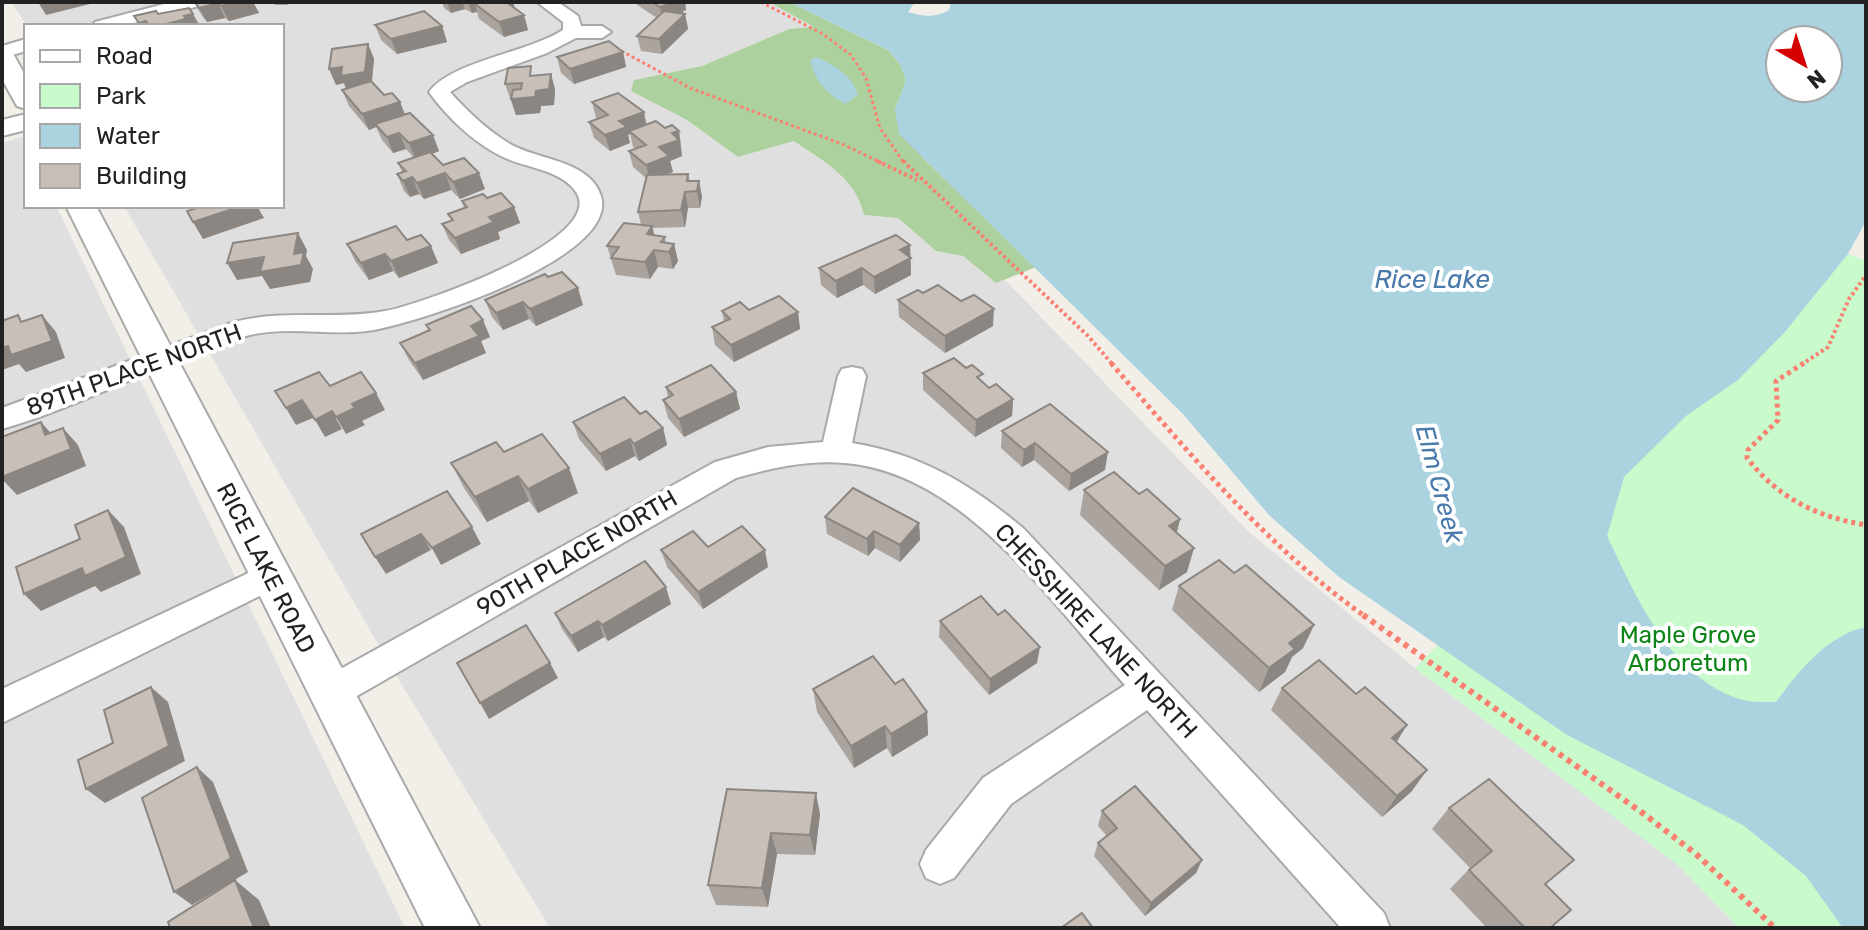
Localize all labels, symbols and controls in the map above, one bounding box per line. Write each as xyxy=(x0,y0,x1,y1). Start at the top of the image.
legend xyxy=(24,24,284,208)
north arrow xyxy=(1764,24,1844,104)
text: Road xyxy=(96,42,153,70)
text: N xyxy=(1802,64,1831,95)
text: Park xyxy=(96,82,147,110)
text: Water xyxy=(96,122,160,150)
text: Building xyxy=(96,162,187,190)
water label: Rice Lake xyxy=(1374,264,1490,295)
street label: 89TH PLACE NORTH xyxy=(23,318,245,422)
water label: Elm Creek xyxy=(1409,422,1470,547)
street label: RICE LAKE ROAD xyxy=(211,478,321,658)
street label: 90TH PLACE NORTH xyxy=(472,484,682,622)
street label: CHESSHIRE LANE NORTH xyxy=(989,518,1203,744)
park label: Maple Grove Arboretum xyxy=(1620,621,1756,677)

